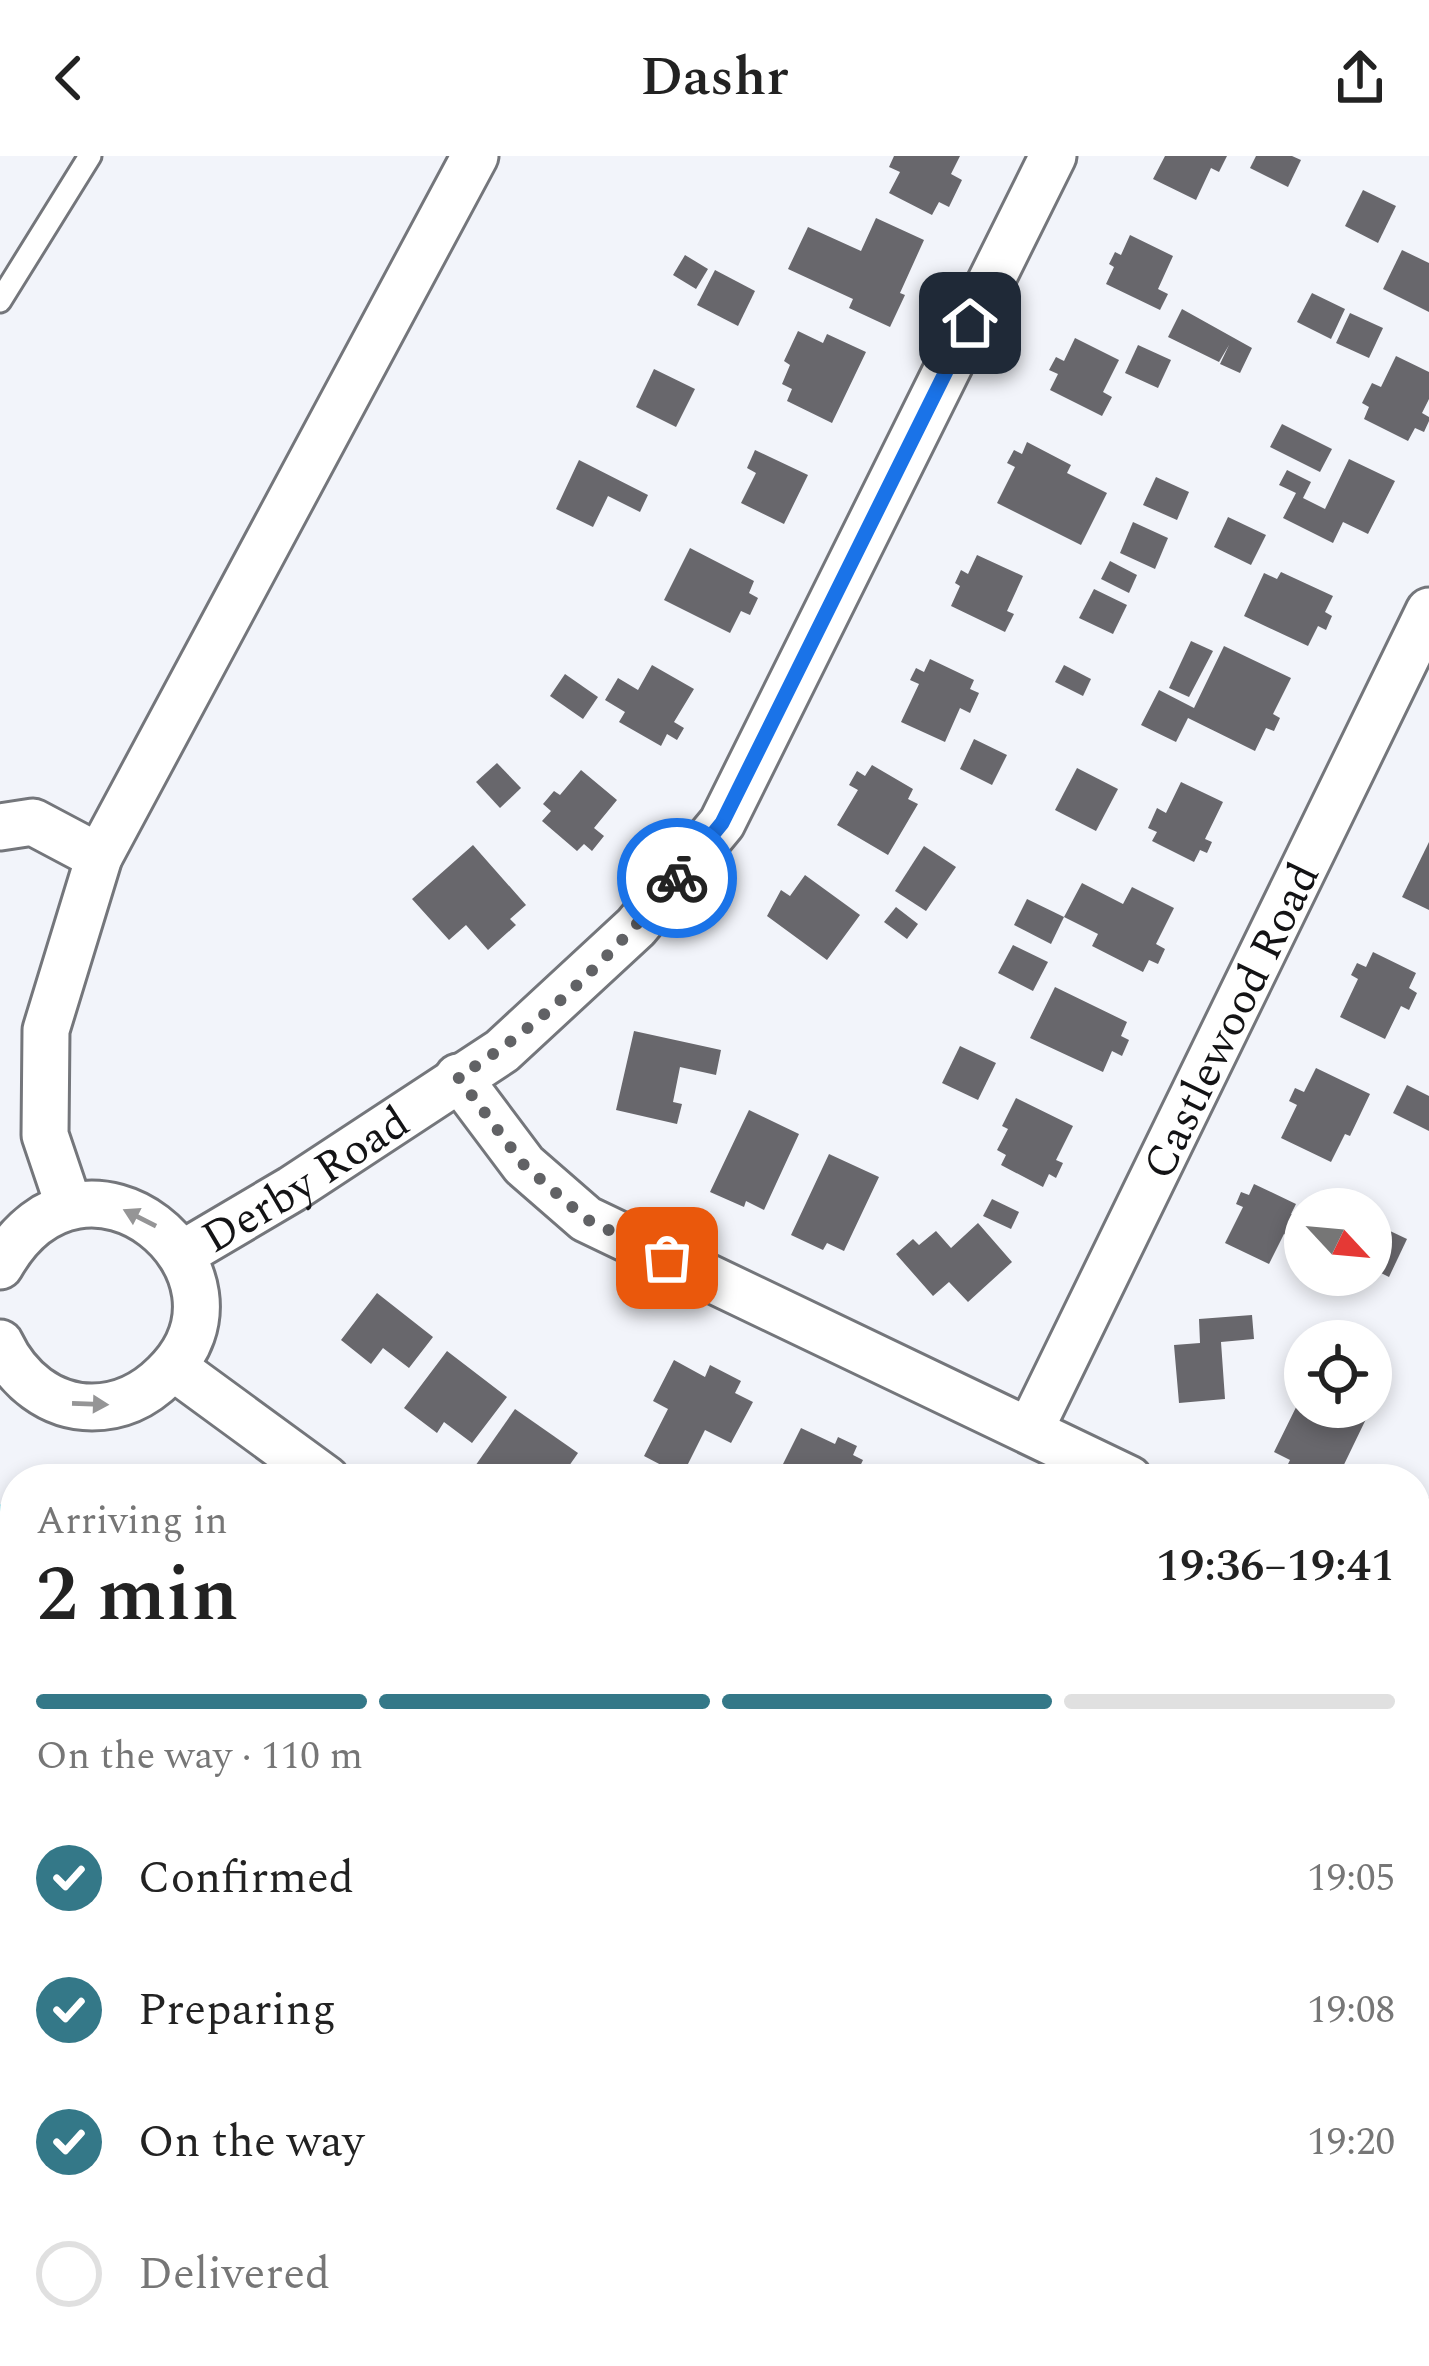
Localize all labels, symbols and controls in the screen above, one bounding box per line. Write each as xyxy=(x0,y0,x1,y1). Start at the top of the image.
text: Dashr xyxy=(640,37,789,119)
icon: back xyxy=(36,45,102,111)
icon: share xyxy=(1327,45,1393,111)
pin xyxy=(919,272,1021,374)
icon: home xyxy=(937,290,1003,356)
courier xyxy=(617,818,737,938)
icon: bike xyxy=(644,845,710,911)
street label: Castlewood Road xyxy=(1125,851,1339,1192)
street label: Derby Road xyxy=(189,1089,424,1272)
north arrow xyxy=(1284,1188,1392,1296)
map controls xyxy=(1284,1188,1392,1428)
pin xyxy=(616,1207,718,1309)
one-way arrow xyxy=(123,1208,158,1228)
icon: bag xyxy=(634,1225,700,1291)
button: locate xyxy=(1284,1320,1392,1428)
one-way arrow xyxy=(72,1395,110,1414)
text: Arriving in xyxy=(36,1492,228,1551)
text: 19:36–19:41 xyxy=(1156,1532,1395,1601)
text: 2 min xyxy=(36,1536,238,1655)
text: On the way · 110 m xyxy=(36,1727,363,1786)
text: Confirmed xyxy=(138,1844,354,1913)
icon: check xyxy=(36,1845,102,1911)
text: 19:05 xyxy=(1307,1849,1395,1908)
text: Preparing xyxy=(138,1976,336,2045)
icon: check xyxy=(36,1977,102,2043)
text: 19:08 xyxy=(1307,1981,1395,2040)
text: On the way xyxy=(138,2108,364,2177)
icon: check xyxy=(36,2109,102,2175)
text: 19:20 xyxy=(1307,2113,1395,2172)
text: Delivered xyxy=(138,2240,330,2309)

